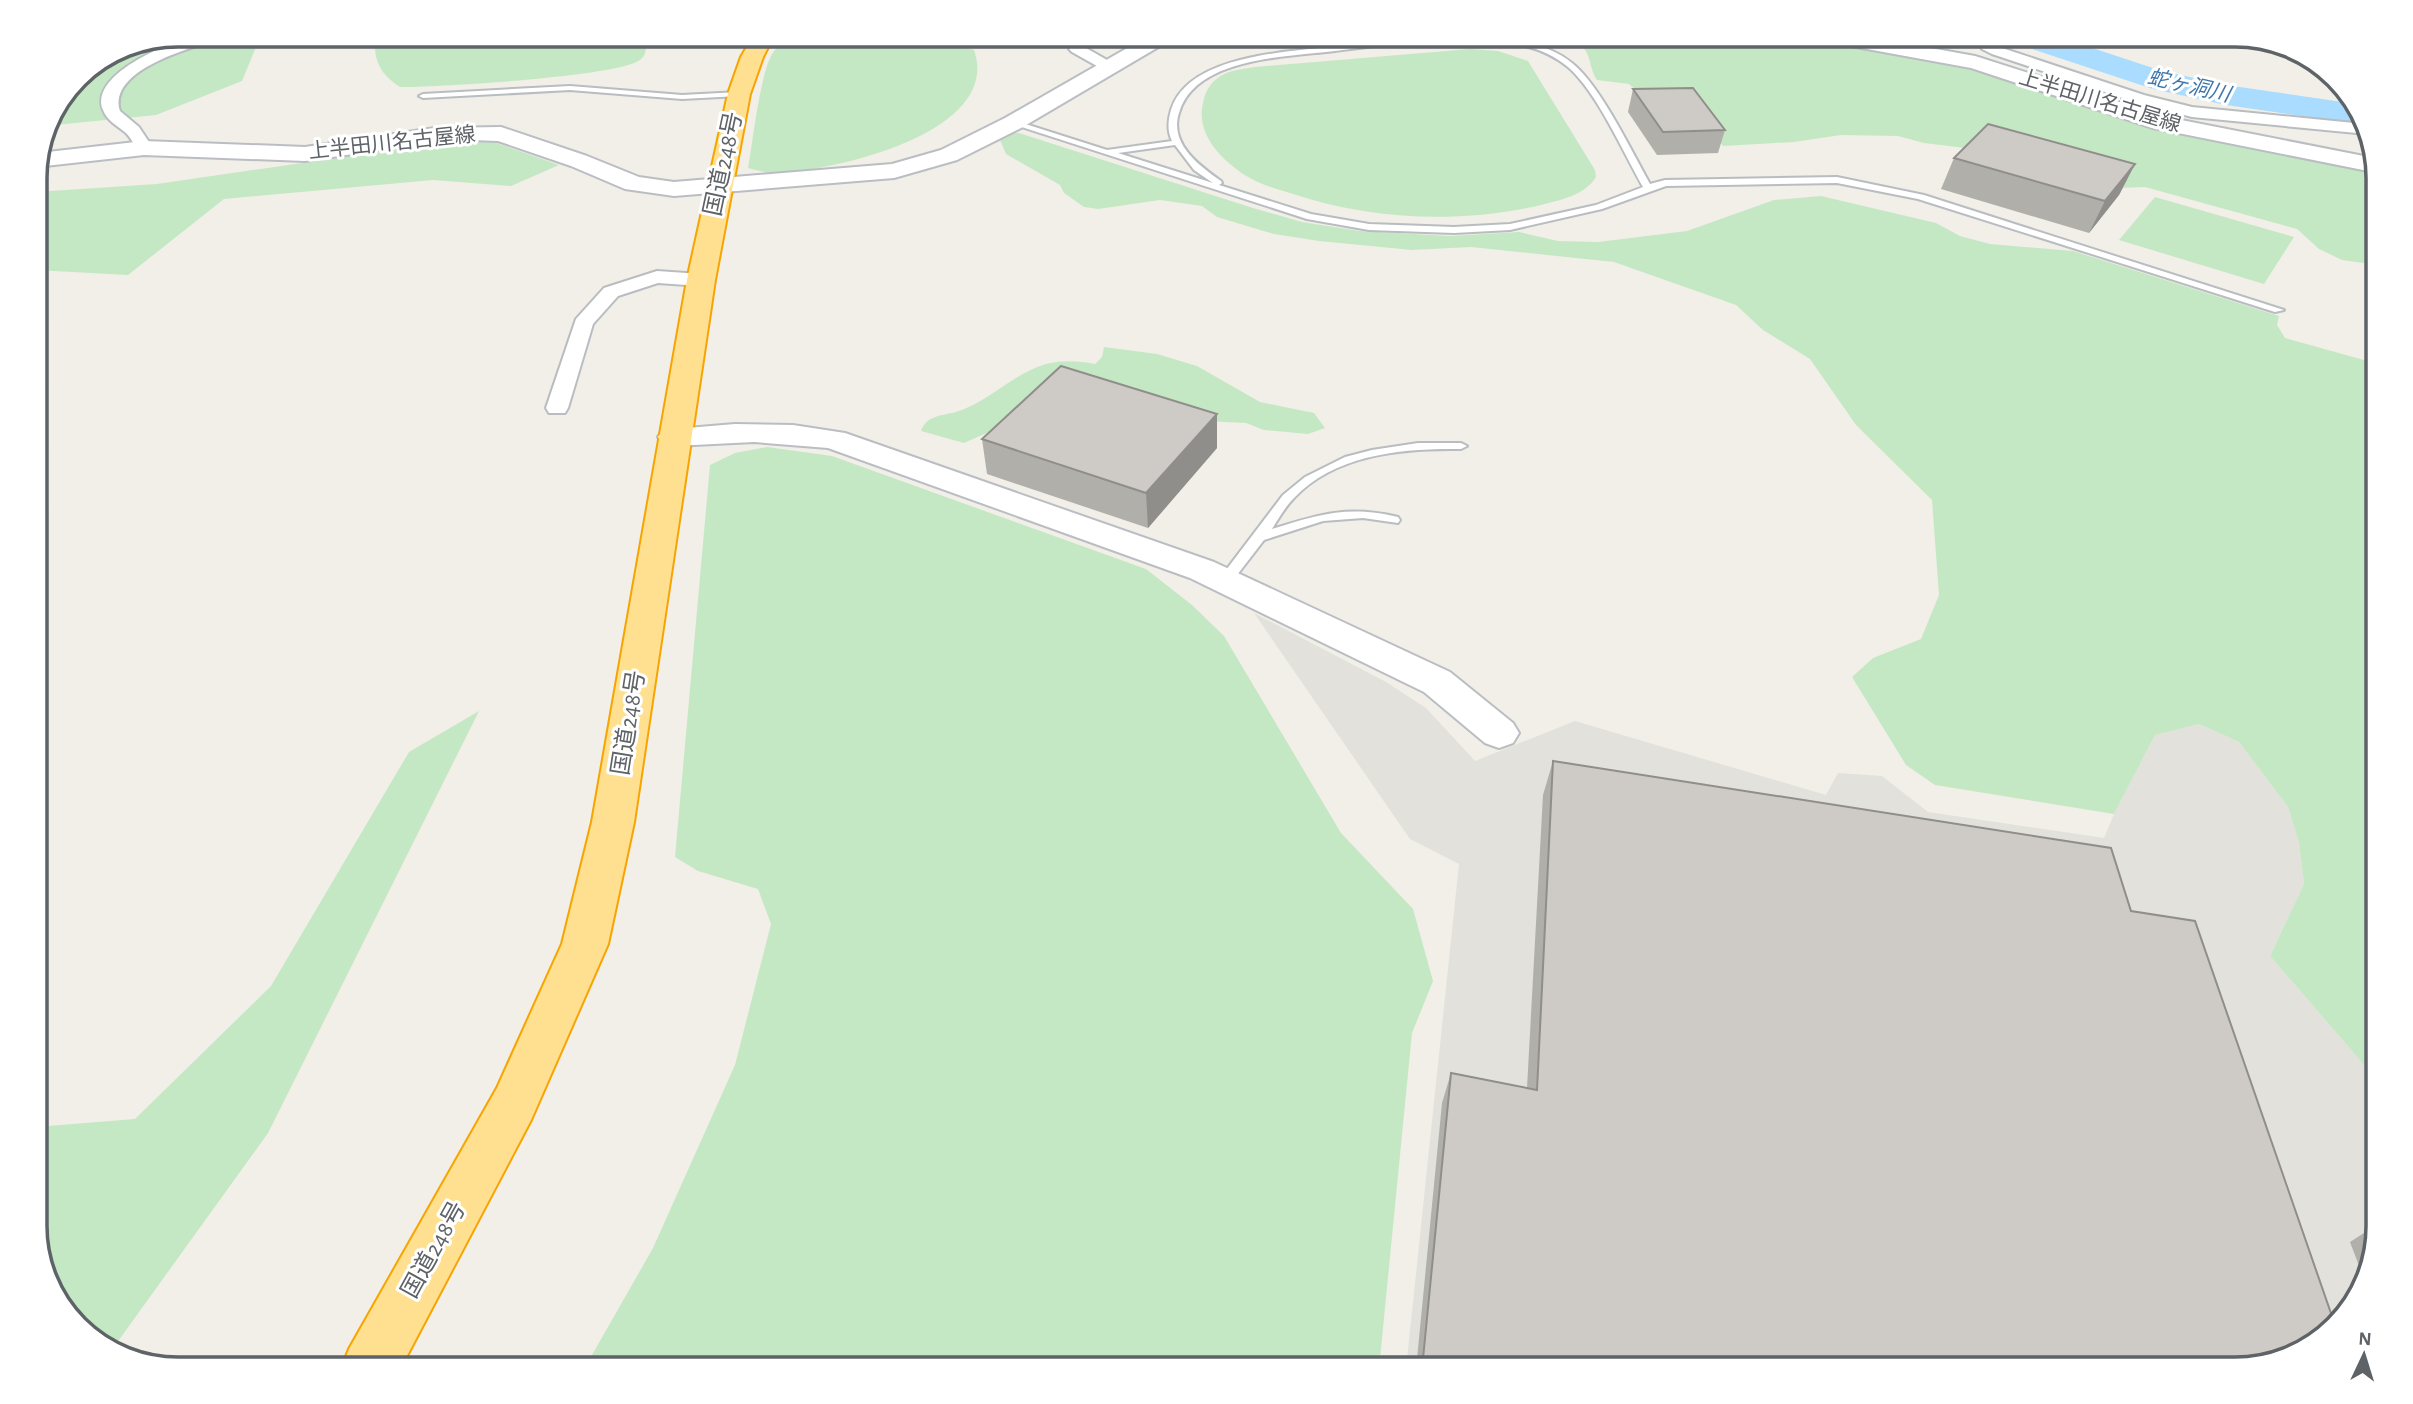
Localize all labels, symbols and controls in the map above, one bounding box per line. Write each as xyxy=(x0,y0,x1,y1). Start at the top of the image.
street label: 上半田川名古屋線 xyxy=(2017,65,2184,136)
water label: 蛇ヶ洞川 xyxy=(2146,65,2234,106)
street label: 国道248号 xyxy=(699,109,747,218)
street label: 上半田川名古屋線 xyxy=(307,123,477,162)
street label: 国道248号 xyxy=(607,669,649,777)
street label: 国道248号 xyxy=(396,1197,470,1302)
north arrow xyxy=(2329,1320,2399,1390)
text: N xyxy=(2358,1330,2372,1349)

